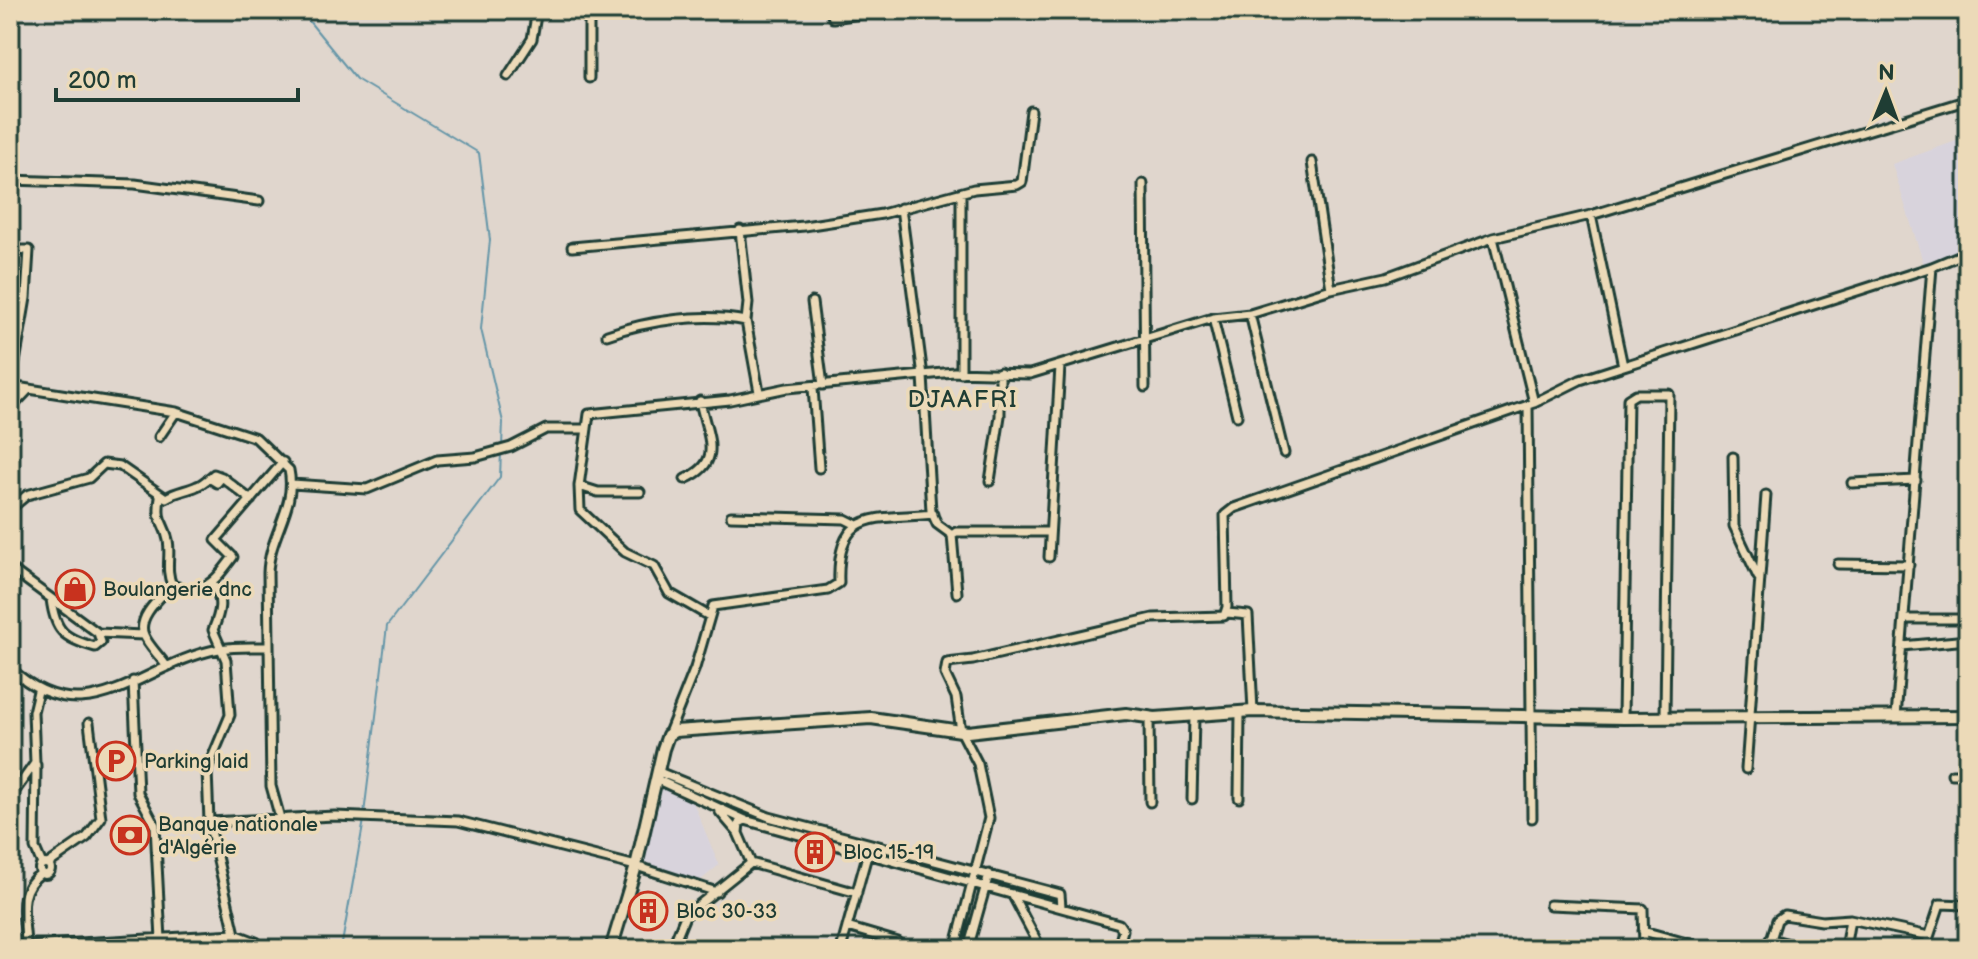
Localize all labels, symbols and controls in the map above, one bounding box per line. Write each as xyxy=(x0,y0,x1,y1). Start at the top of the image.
scale bar xyxy=(56,52,298,102)
north arrow xyxy=(1846,52,1926,132)
text: N xyxy=(1878,60,1895,87)
text: 200 m xyxy=(68,66,137,95)
district label: DJAAFRI xyxy=(907,385,1019,414)
shop icon: Boulangerie dnc xyxy=(54,568,96,610)
place label: Boulangerie dnc xyxy=(103,578,252,602)
parking icon: Parking laid xyxy=(95,740,137,782)
place label: Parking laid xyxy=(144,750,249,774)
place label: Banque nationale d'Algérie xyxy=(158,813,318,860)
bank icon: Banque nationale d'Algérie xyxy=(109,814,151,856)
building icon: Bloc 15-19 xyxy=(794,831,836,873)
place label: Bloc 15-19 xyxy=(843,841,934,865)
building icon: Bloc 30-33 xyxy=(627,890,669,932)
place label: Bloc 30-33 xyxy=(676,900,777,924)

